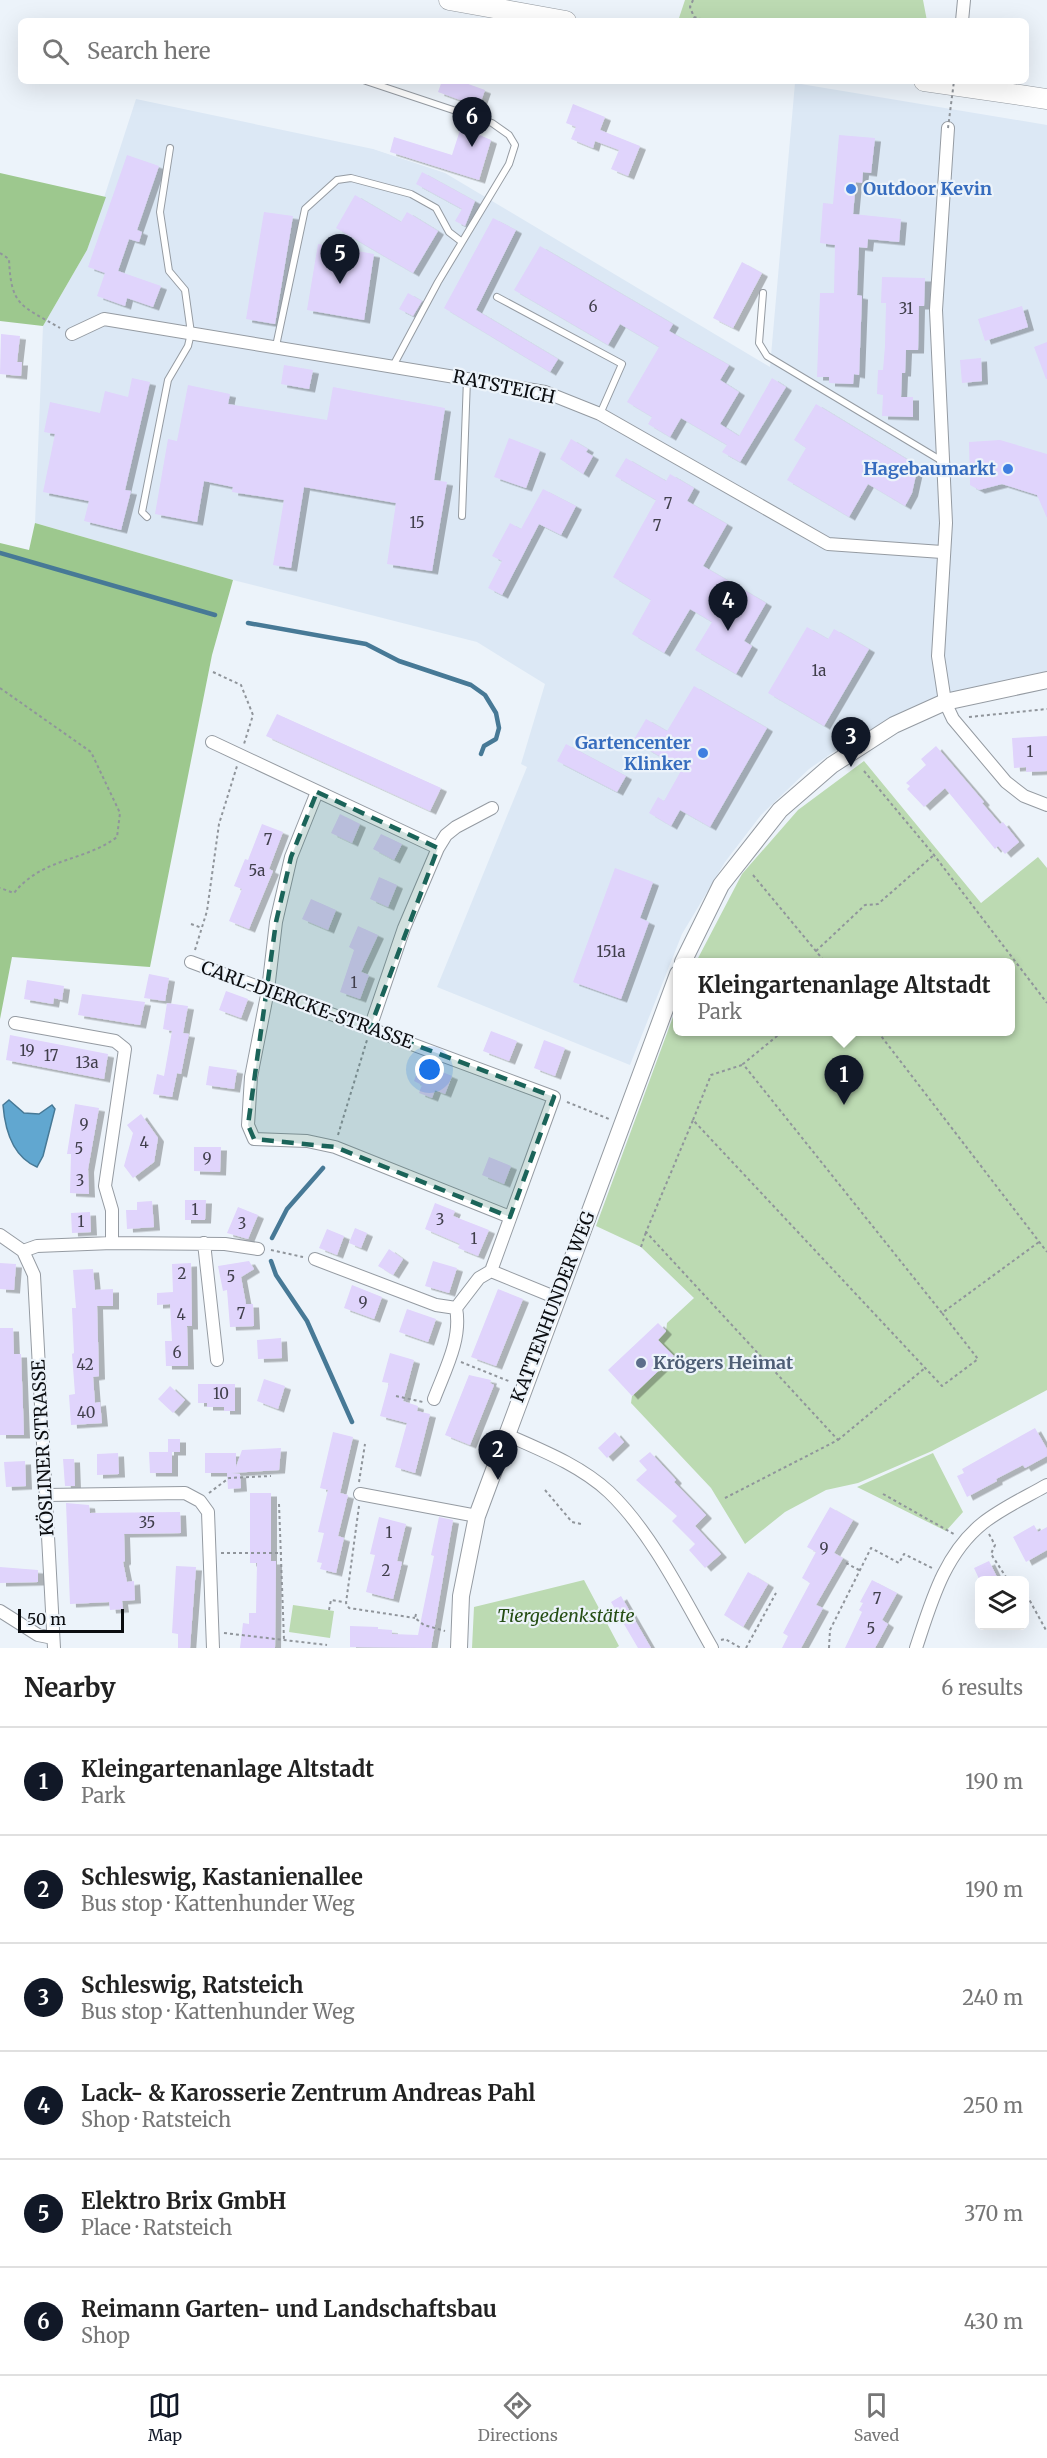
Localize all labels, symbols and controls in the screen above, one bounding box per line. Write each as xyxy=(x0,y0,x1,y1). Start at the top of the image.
search box xyxy=(18,18,1029,84)
icon: search xyxy=(39,35,72,68)
text: Search here xyxy=(87,37,210,65)
pin: 6 xyxy=(452,98,492,147)
place label: Outdoor Kevin xyxy=(863,177,992,200)
marker: Outdoor Kevin xyxy=(844,182,858,196)
pin: 5 xyxy=(320,234,360,284)
house number: 6 xyxy=(588,297,598,316)
house number: 31 xyxy=(899,299,914,318)
street label: RATSTEICH xyxy=(451,364,558,409)
place label: Hagebaumarkt xyxy=(863,457,997,480)
marker: Hagebaumarkt xyxy=(1001,462,1015,476)
house number: 7 xyxy=(664,494,673,513)
house number: 15 xyxy=(409,513,425,532)
house number: 7 xyxy=(653,516,662,535)
pin: 4 xyxy=(708,582,748,631)
house number: 1a xyxy=(812,661,826,680)
pin: 3 xyxy=(832,718,870,767)
place label: Gartencenter Klinker xyxy=(575,731,691,775)
house number: 1 xyxy=(1027,742,1034,761)
marker: Gartencenter Klinker xyxy=(696,746,710,760)
house number: 7 xyxy=(264,830,273,849)
house number: 5a xyxy=(249,861,265,880)
house number: 151a xyxy=(596,942,626,961)
street label: CARL-DIERCKE-STRASSE xyxy=(198,955,417,1054)
popup xyxy=(673,958,1015,1036)
text: Kleingartenanlage Altstadt xyxy=(697,971,991,999)
house number: 1 xyxy=(351,973,358,992)
text: Park xyxy=(697,999,742,1024)
house number: 19 xyxy=(19,1041,35,1060)
house number: 17 xyxy=(44,1046,59,1065)
house number: 13a xyxy=(75,1053,99,1072)
your location xyxy=(415,1055,444,1084)
pin: 1 xyxy=(824,1056,864,1105)
house number: 9 xyxy=(79,1115,89,1134)
house number: 4 xyxy=(139,1133,149,1152)
house number: 5 xyxy=(75,1139,83,1158)
house number: 9 xyxy=(202,1149,212,1168)
house number: 3 xyxy=(76,1171,84,1190)
house number: 1 xyxy=(192,1200,199,1219)
street label: KATTENHUNDER WEG xyxy=(505,1208,600,1406)
house number: 3 xyxy=(436,1210,444,1229)
house number: 1 xyxy=(78,1212,85,1231)
house number: 3 xyxy=(238,1214,246,1233)
house number: 1 xyxy=(471,1229,478,1248)
house number: 2 xyxy=(178,1264,187,1283)
house number: 5 xyxy=(227,1267,235,1286)
house number: 9 xyxy=(358,1293,368,1312)
house number: 7 xyxy=(237,1304,246,1323)
house number: 4 xyxy=(176,1305,186,1324)
house number: 6 xyxy=(172,1343,182,1362)
place label: Krögers Heimat xyxy=(653,1351,794,1374)
house number: 42 xyxy=(76,1355,94,1374)
marker: Krögers Heimat xyxy=(634,1356,648,1370)
street label: KÖSLINER STRASSE xyxy=(26,1359,59,1537)
house number: 10 xyxy=(213,1384,229,1403)
house number: 40 xyxy=(77,1403,95,1422)
pin: 2 xyxy=(478,1430,518,1480)
house number: 35 xyxy=(139,1513,155,1532)
house number: 1 xyxy=(386,1523,393,1542)
house number: 9 xyxy=(819,1539,829,1558)
house number: 2 xyxy=(382,1561,391,1580)
map controls xyxy=(975,1576,1029,1630)
button: layers xyxy=(975,1576,1029,1630)
house number: 7 xyxy=(873,1589,882,1608)
park label: Tiergedenkstätte xyxy=(497,1604,635,1627)
scale bar xyxy=(18,1606,124,1634)
text: 50 m xyxy=(27,1609,66,1629)
house number: 5 xyxy=(867,1619,875,1638)
text: Nearby xyxy=(24,1671,116,1704)
text: 6 results xyxy=(941,1675,1023,1700)
text: Kleingartenanlage Altstadt xyxy=(81,1755,374,1783)
text: 1 xyxy=(39,1769,48,1794)
text: 190 m xyxy=(965,1769,1023,1794)
text: Park xyxy=(81,1783,125,1808)
text: Schleswig, Kastanienallee xyxy=(81,1863,363,1891)
text: 2 xyxy=(38,1877,49,1902)
text: 190 m xyxy=(965,1877,1023,1902)
text: Bus stop · Kattenhunder Weg xyxy=(81,1891,355,1916)
text: Schleswig, Ratsteich xyxy=(81,1971,303,1999)
text: 3 xyxy=(38,1985,49,2010)
text: 240 m xyxy=(962,1985,1023,2010)
text: Bus stop · Kattenhunder Weg xyxy=(81,1999,355,2024)
text: Lack- & Karosserie Zentrum Andreas Pahl xyxy=(81,2079,536,2107)
text: 4 xyxy=(37,2093,50,2118)
text: 250 m xyxy=(963,2093,1023,2118)
text: Shop · Ratsteich xyxy=(81,2107,231,2132)
text: Elektro Brix GmbH xyxy=(81,2187,286,2215)
text: 5 xyxy=(38,2201,49,2226)
text: 370 m xyxy=(964,2201,1023,2226)
text: Place · Ratsteich xyxy=(81,2215,232,2240)
text: Reimann Garten- und Landschaftsbau xyxy=(81,2295,497,2323)
text: 6 xyxy=(37,2309,50,2334)
text: 430 m xyxy=(964,2309,1023,2334)
text: Shop xyxy=(81,2323,130,2348)
tab: Map xyxy=(148,2389,182,2445)
tab: Directions xyxy=(478,2389,558,2445)
tab: Saved xyxy=(854,2389,899,2445)

